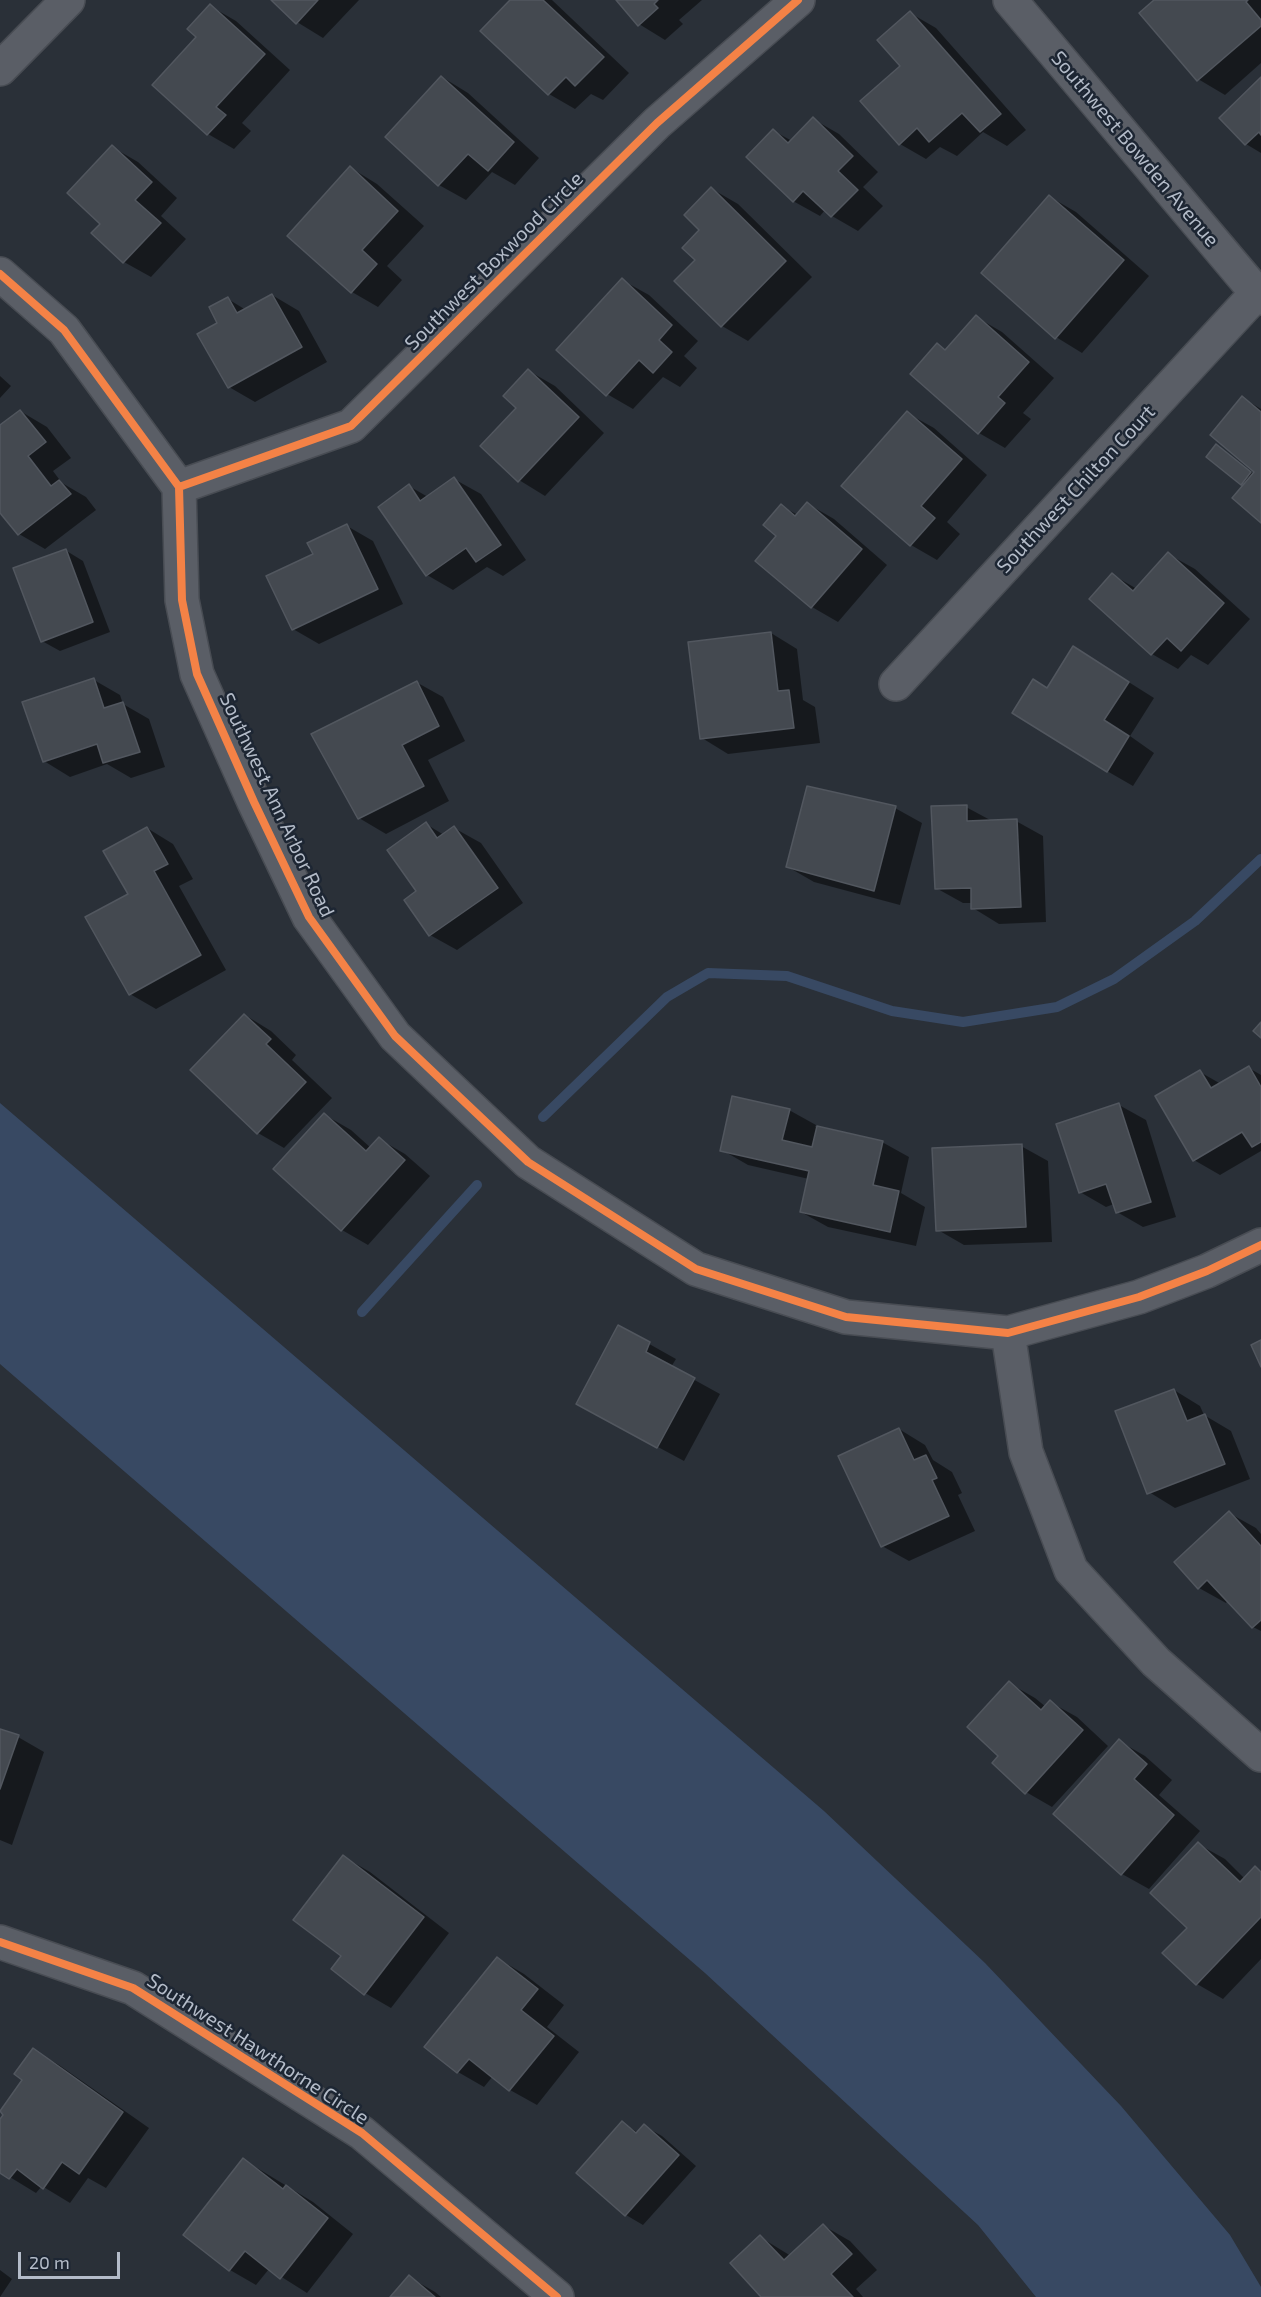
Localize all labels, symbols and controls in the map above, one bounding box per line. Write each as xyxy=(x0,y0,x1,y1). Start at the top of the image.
street label: Southwest Bowden Avenue xyxy=(1046,46,1224,252)
street label: Southwest Boxwood Circle xyxy=(400,167,588,355)
street label: Southwest Chilton Court xyxy=(992,400,1160,578)
street label: Southwest Ann Arbor Road xyxy=(214,689,340,921)
street label: Southwest Hawthorne Circle xyxy=(143,1968,373,2130)
scale bar xyxy=(21,2240,123,2278)
text: 20 m xyxy=(29,2251,70,2273)

